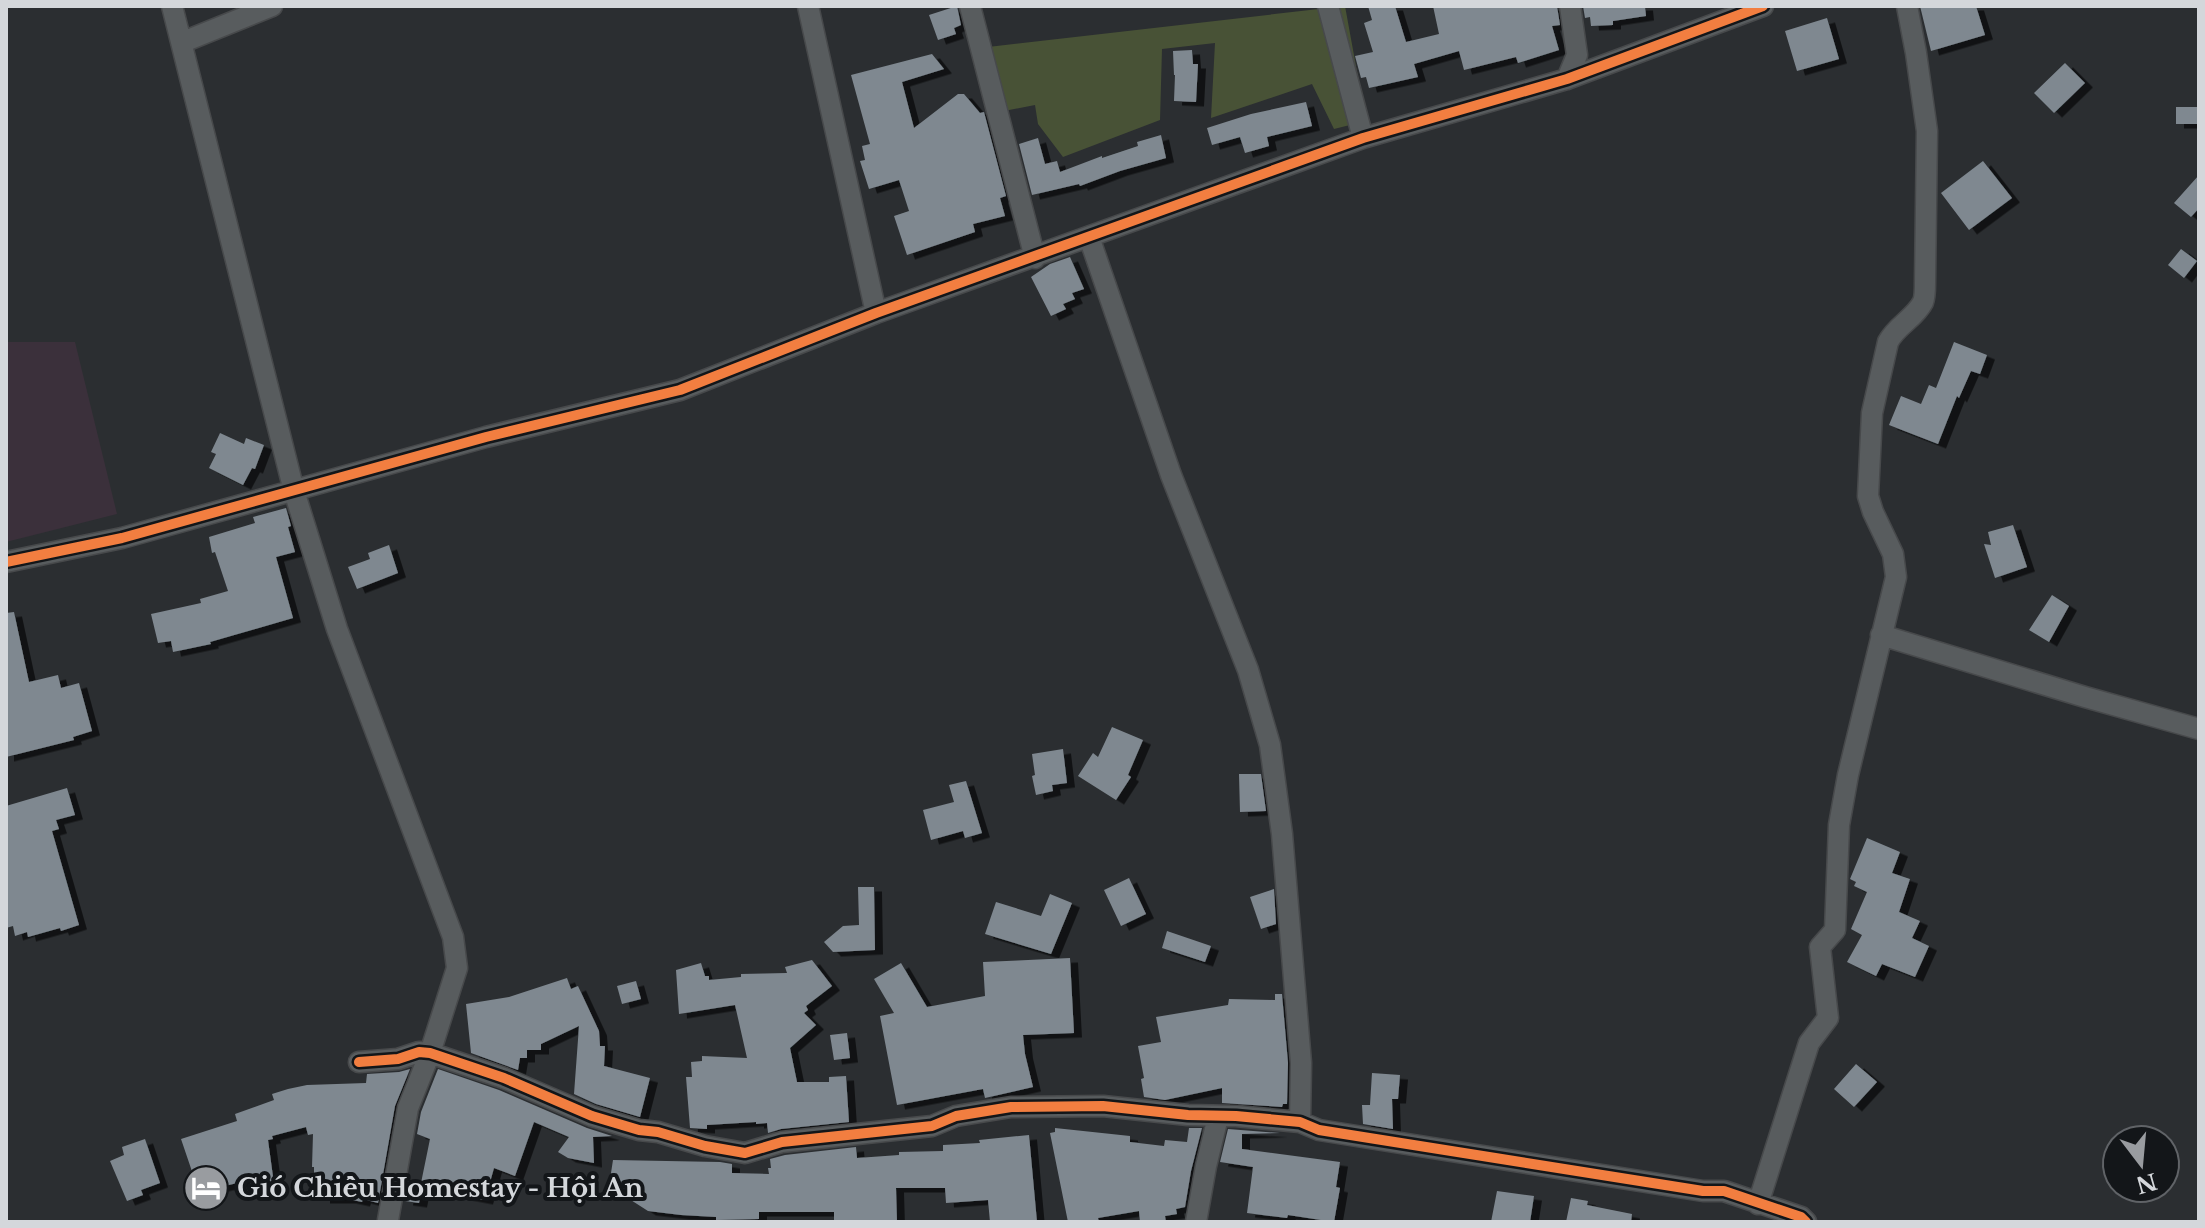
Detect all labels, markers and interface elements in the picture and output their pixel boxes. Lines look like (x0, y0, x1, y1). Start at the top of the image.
north arrow (2101, 1124, 2181, 1204)
hotel icon: Gió Chiều Homestay - Hội An (182, 1164, 230, 1212)
text: N (2132, 1167, 2160, 1199)
place label: Gió Chiều Homestay - Hội An (237, 1172, 643, 1204)

